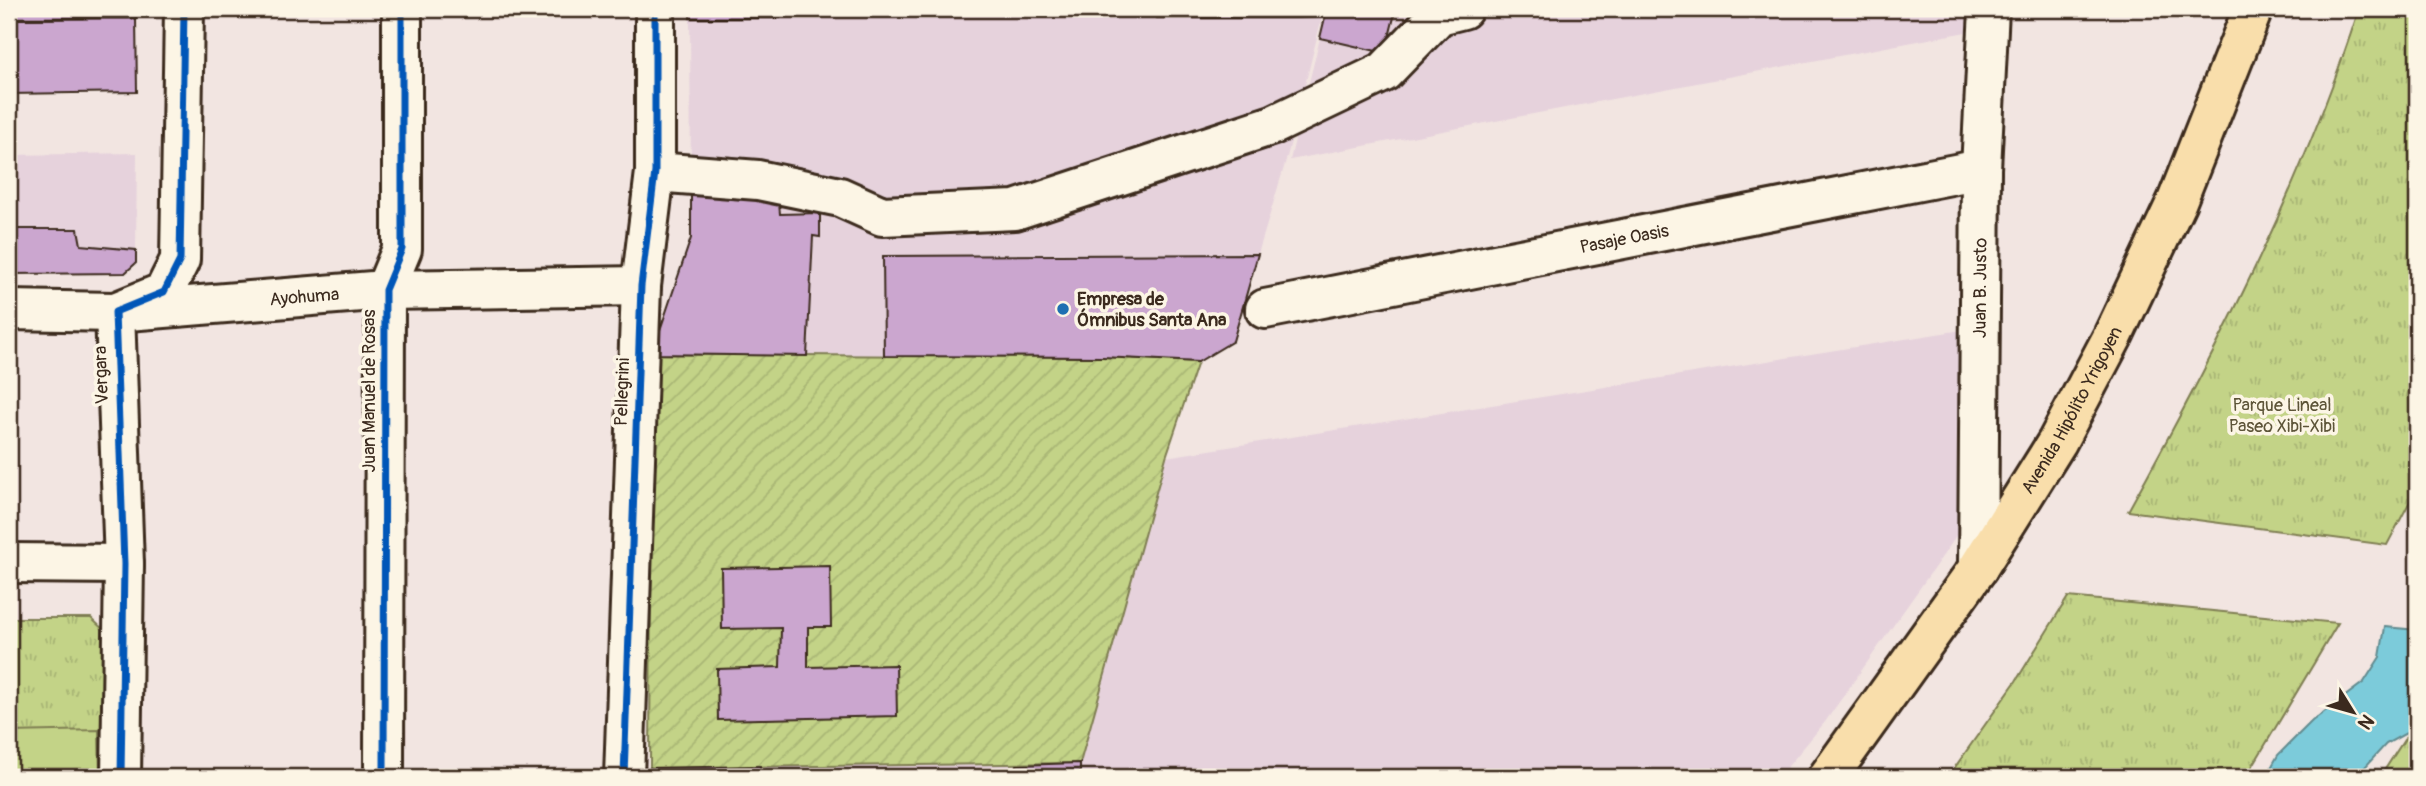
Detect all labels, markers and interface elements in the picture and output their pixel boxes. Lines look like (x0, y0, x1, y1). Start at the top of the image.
street label: Pasaje Oasis (1578, 219, 1671, 259)
street label: Juan B. Justo (1969, 237, 1992, 338)
street label: Ayohuma (269, 283, 340, 311)
place label: Empresa de Ómnibus Santa Ana (1077, 288, 1227, 332)
marker: Empresa de Ómnibus Santa Ana (1055, 301, 1071, 317)
street label: Juan Manuel de Rosas (358, 309, 381, 473)
street label: Avenida Hipólito Yrigoyen (2016, 323, 2128, 498)
street label: Vergara (89, 345, 114, 405)
street label: Pellegrini (610, 358, 635, 426)
park label: Parque Lineal Paseo Xibi-Xibi (2229, 394, 2335, 438)
north arrow (2318, 678, 2388, 748)
text: N (2352, 709, 2379, 734)

